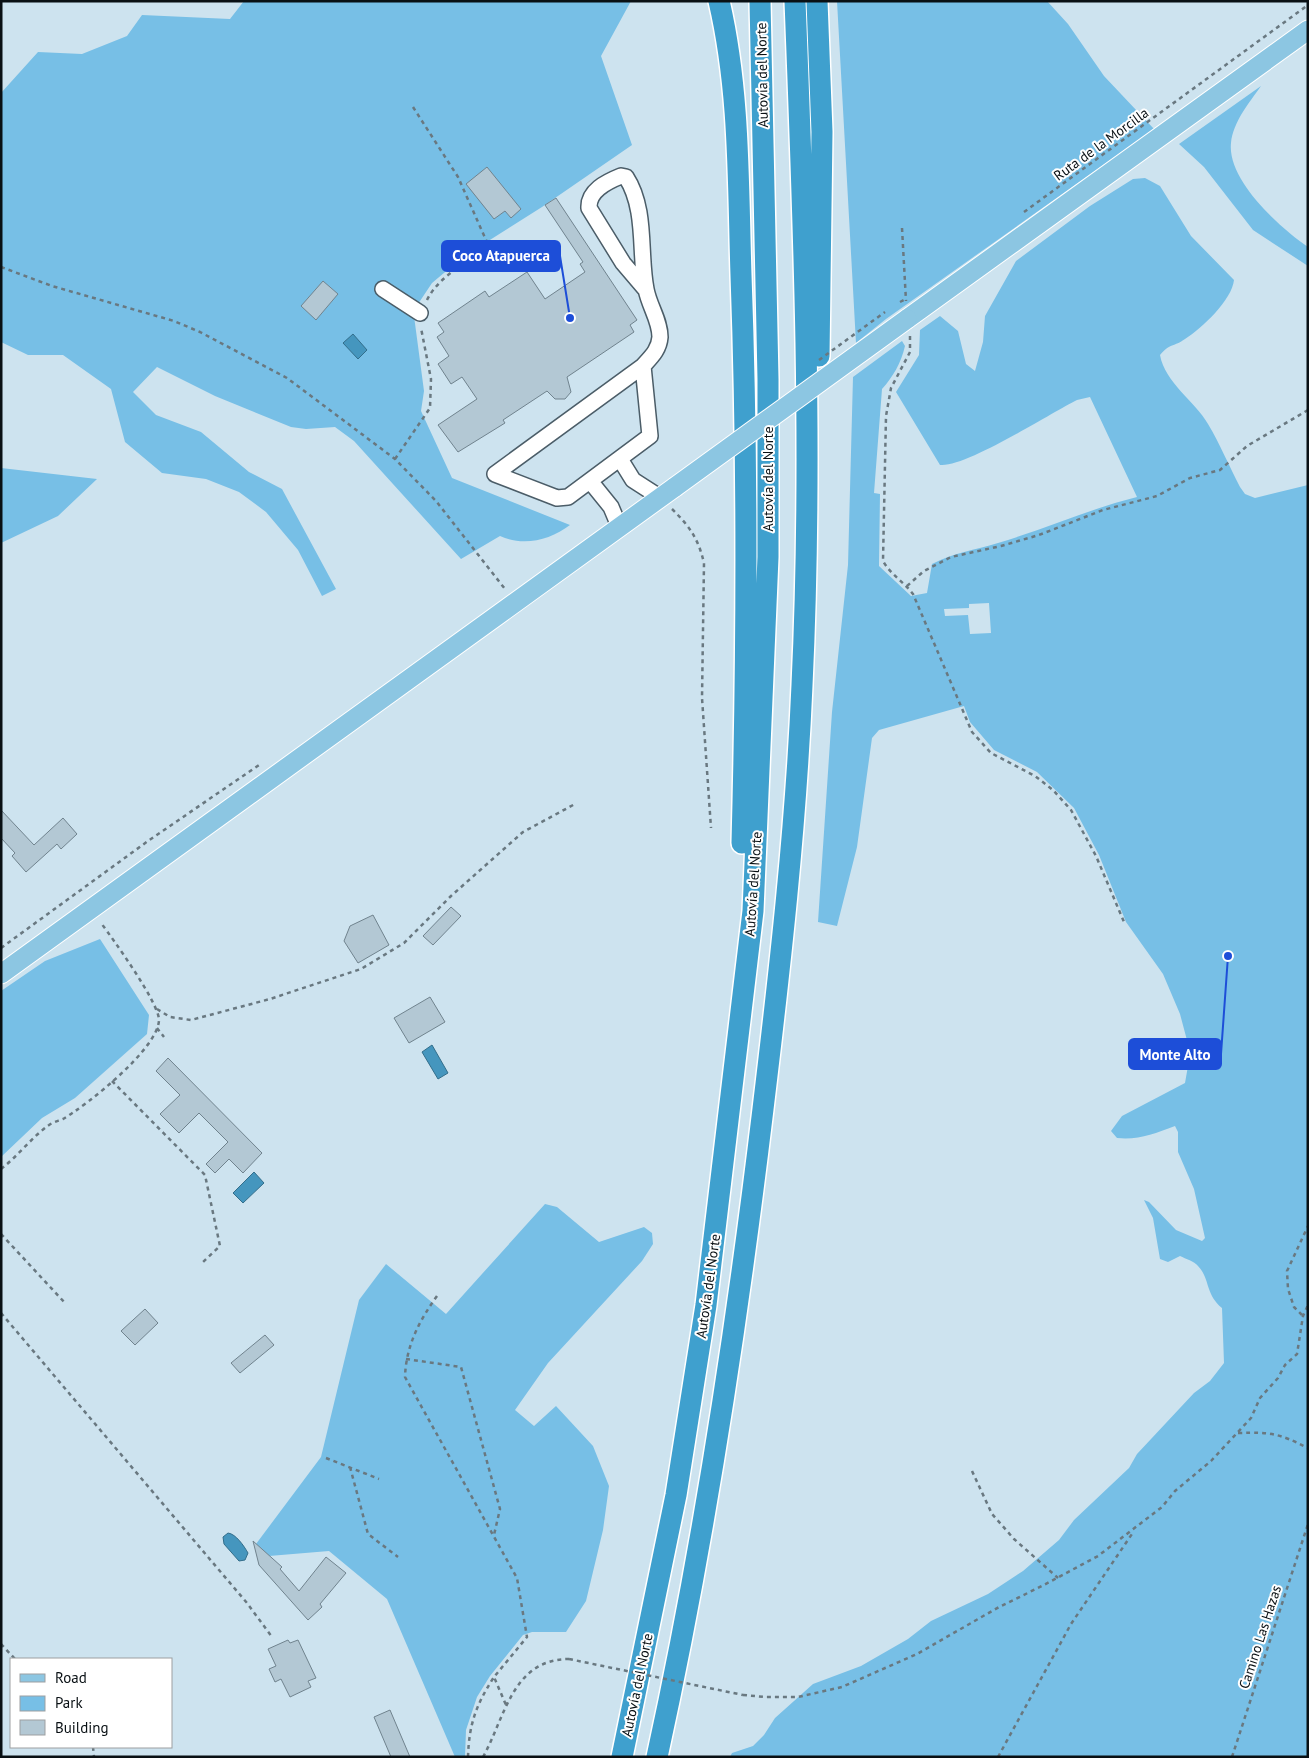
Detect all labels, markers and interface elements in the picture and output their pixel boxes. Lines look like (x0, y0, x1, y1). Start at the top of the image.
street label: Autovía del Norte (752, 22, 772, 128)
street label: Ruta de la Morcilla (1050, 104, 1152, 184)
callout: Coco Atapuerca (442, 241, 560, 271)
text: Coco Atapuerca (452, 246, 550, 265)
street label: Autovía del Norte (759, 426, 777, 532)
street label: Autovía del Norte (740, 831, 766, 937)
callout: Monte Alto (1129, 1039, 1221, 1069)
text: Monte Alto (1140, 1045, 1210, 1064)
street label: Autovía del Norte (692, 1233, 724, 1339)
street label: Camino Las Hazas (1235, 1583, 1285, 1691)
street label: Autovía del Norte (617, 1632, 657, 1738)
legend (10, 1658, 172, 1748)
text: Road (55, 1668, 87, 1687)
text: Park (55, 1693, 83, 1712)
text: Building (55, 1718, 109, 1737)

